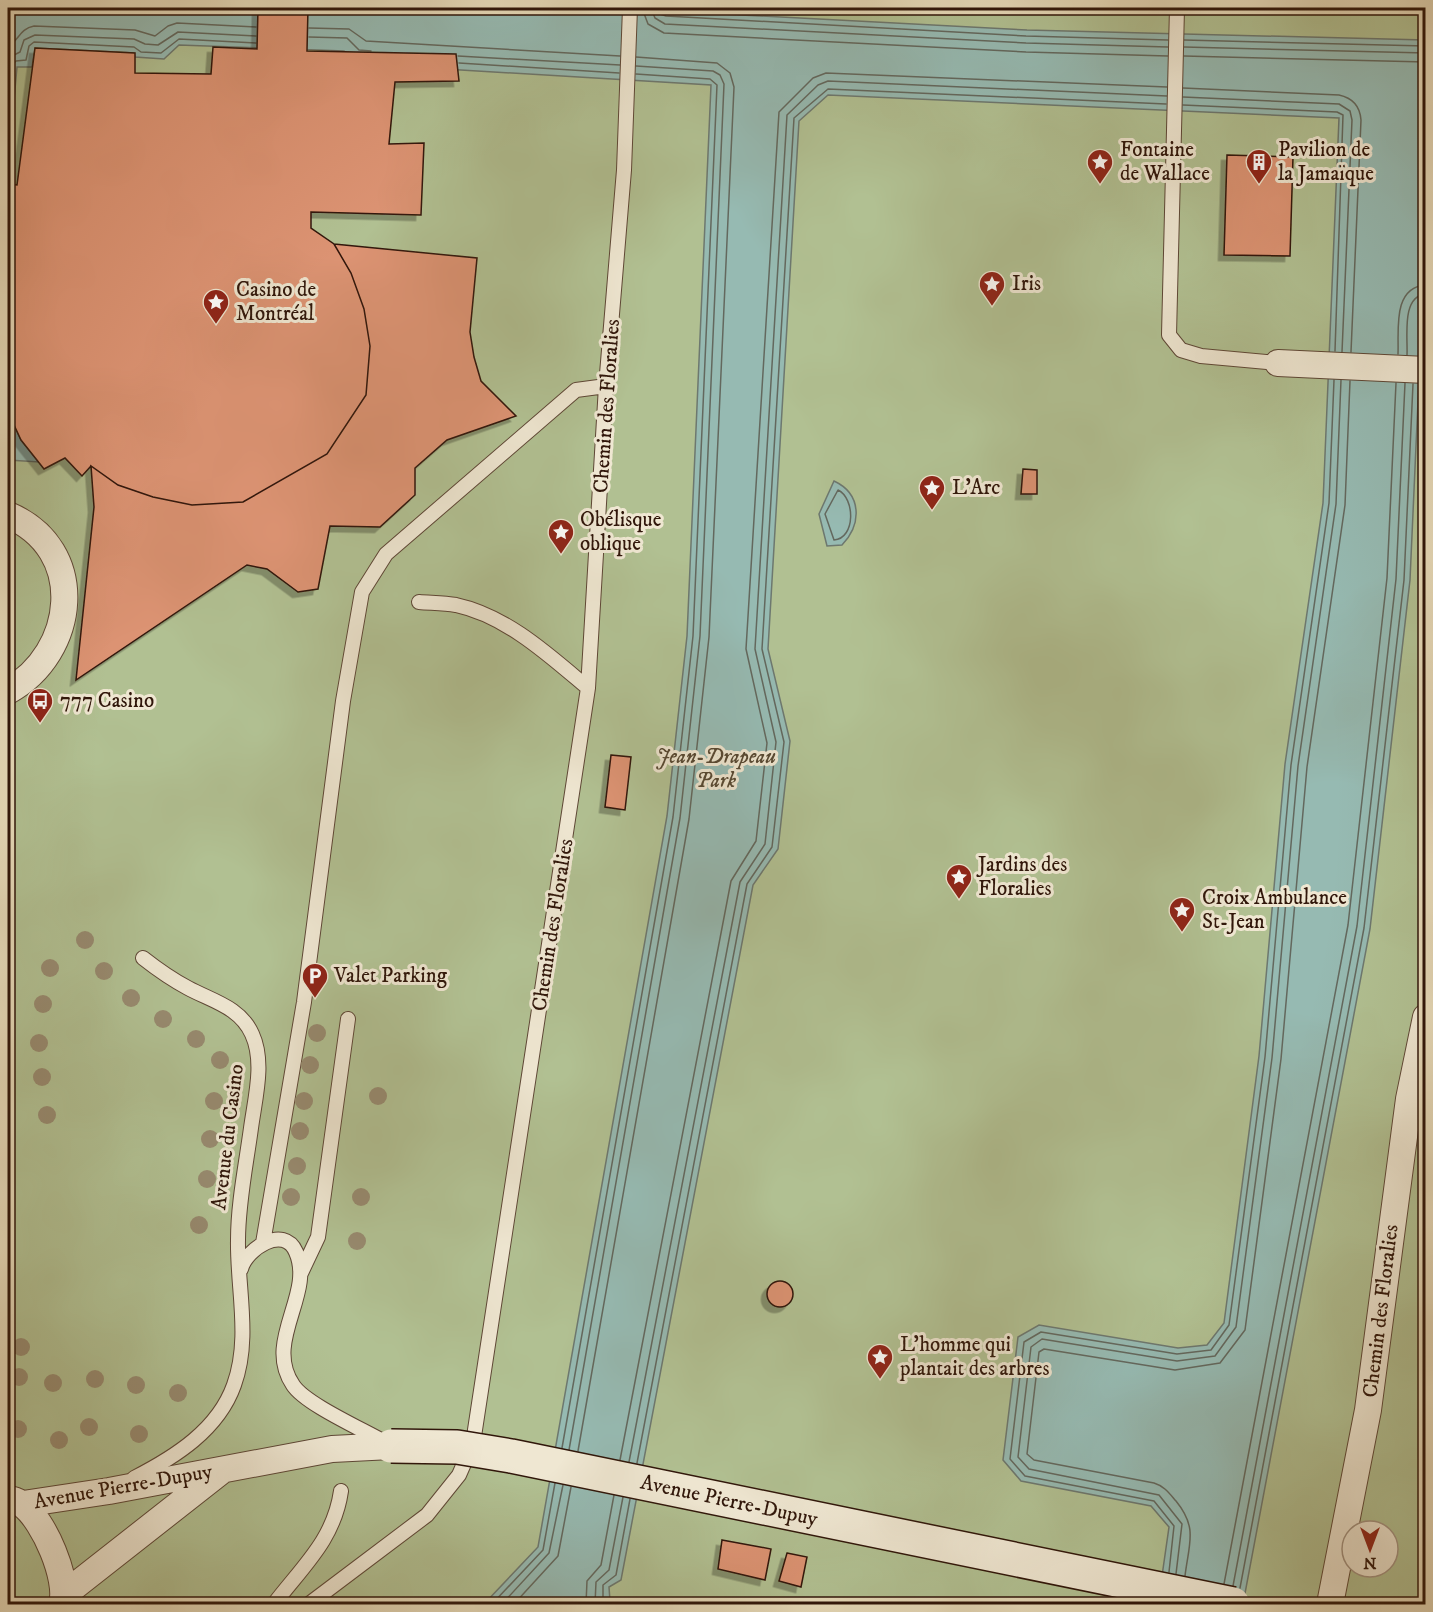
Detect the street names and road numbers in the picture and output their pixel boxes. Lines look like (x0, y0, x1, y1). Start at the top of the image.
street label: Chemin des Floralies (588, 318, 626, 494)
street label: Chemin des Floralies (527, 837, 579, 1013)
street label: Avenue du Casino (206, 1063, 250, 1211)
street label: Chemin des Floralies (1357, 1223, 1405, 1399)
street label: Avenue Pierre-Dupuy (32, 1458, 215, 1515)
street label: Avenue Pierre-Dupuy (638, 1470, 821, 1533)

